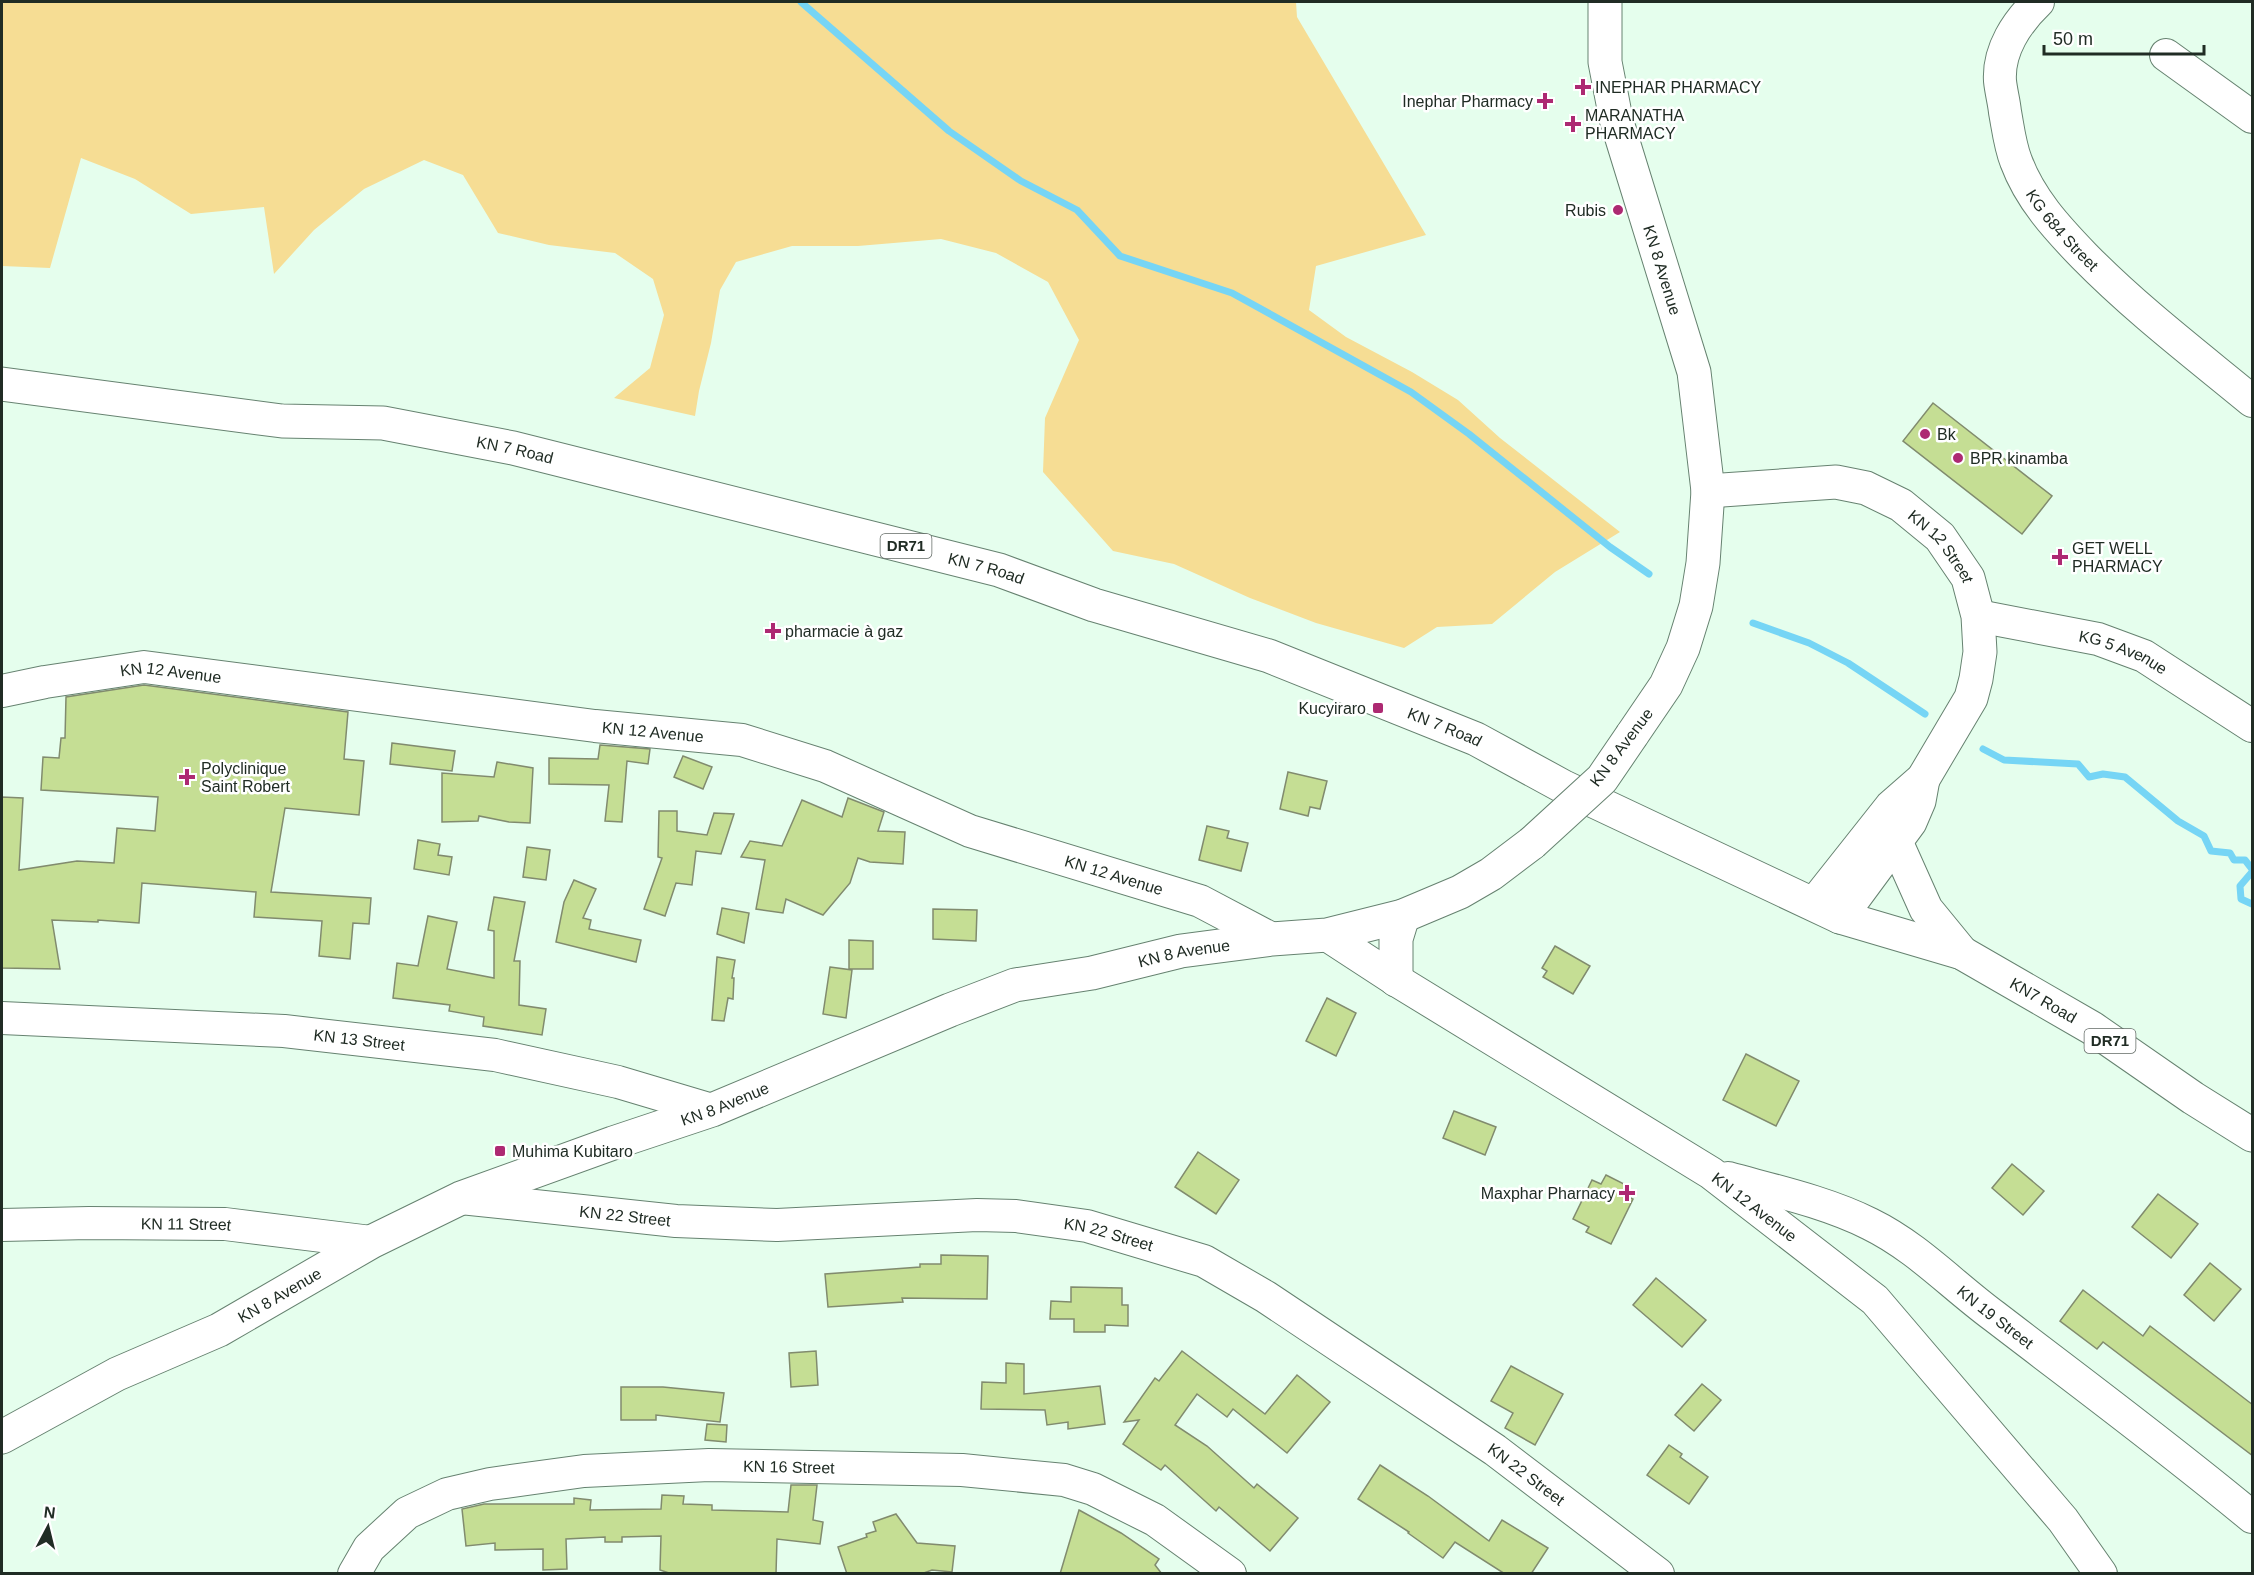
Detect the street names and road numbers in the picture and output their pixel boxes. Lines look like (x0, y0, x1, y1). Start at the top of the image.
street label: KG 684 Street (2023, 187, 2102, 275)
street label: KN 8 Avenue (1640, 223, 1684, 317)
street label: KN 7 Road (475, 433, 555, 467)
street label: KN 12 Street (1905, 507, 1977, 585)
road number: DR71 (880, 534, 932, 558)
street label: KN 7 Road (946, 550, 1026, 588)
street label: KG 5 Avenue (2077, 628, 2170, 678)
street label: KN 12 Avenue (119, 659, 222, 686)
street label: KN 7 Road (1405, 705, 1485, 750)
street label: KN 8 Avenue (1587, 705, 1656, 790)
street label: KN 12 Avenue (601, 719, 704, 745)
street label: KN 12 Avenue (1063, 852, 1165, 898)
street label: KN 8 Avenue (1136, 937, 1231, 970)
street label: KN7 Road (2007, 975, 2079, 1026)
street label: KN 13 Street (313, 1026, 406, 1054)
road number: DR71 (2084, 1029, 2136, 1053)
street label: KN 8 Avenue (679, 1079, 771, 1129)
street label: KN 12 Avenue (1709, 1169, 1800, 1245)
street label: KN 22 Street (579, 1203, 672, 1229)
street label: KN 11 Street (141, 1215, 233, 1234)
street label: KN 22 Street (1063, 1215, 1156, 1254)
street label: KN 8 Avenue (235, 1265, 324, 1326)
street label: KN 19 Street (1954, 1282, 2037, 1352)
street label: KN 22 Street (1485, 1440, 1568, 1509)
street label: KN 16 Street (743, 1458, 835, 1476)

